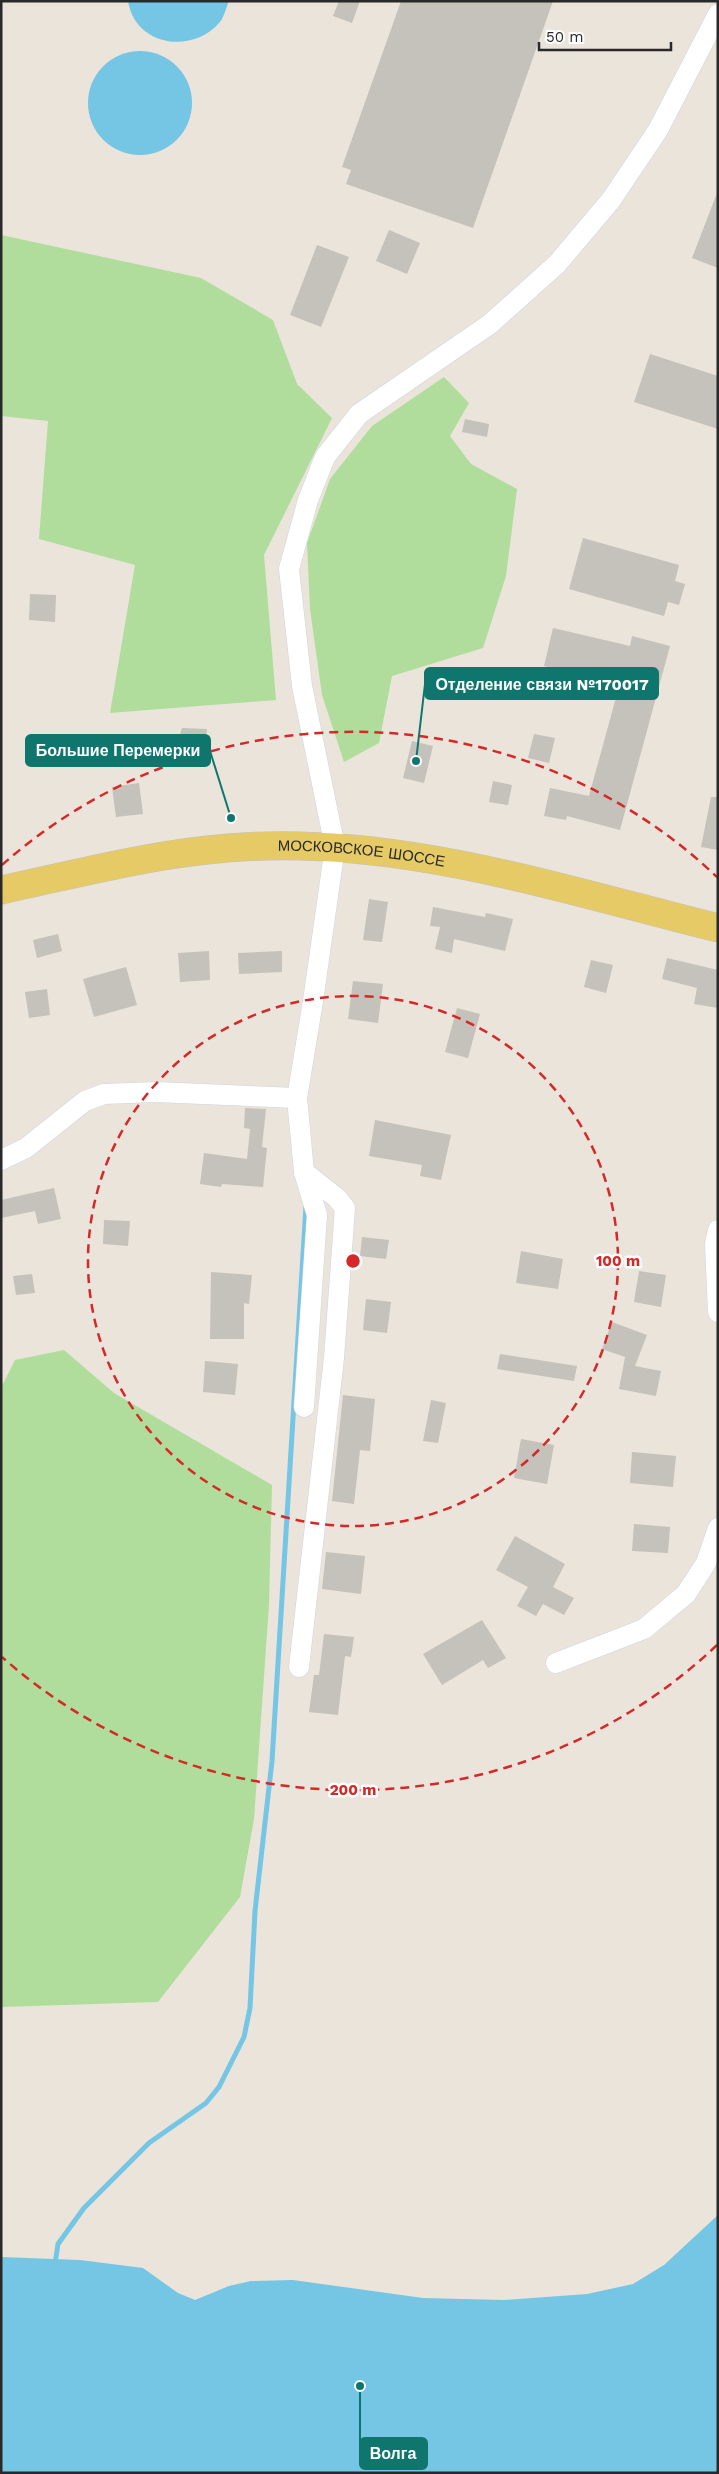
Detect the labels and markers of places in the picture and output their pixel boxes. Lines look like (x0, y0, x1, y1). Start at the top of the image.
callout: Отделение связи №170017 (425, 668, 658, 699)
callout: Большие Перемерки (26, 735, 210, 766)
centre of rings (344, 1252, 362, 1270)
callout: Волга (360, 2438, 427, 2469)

